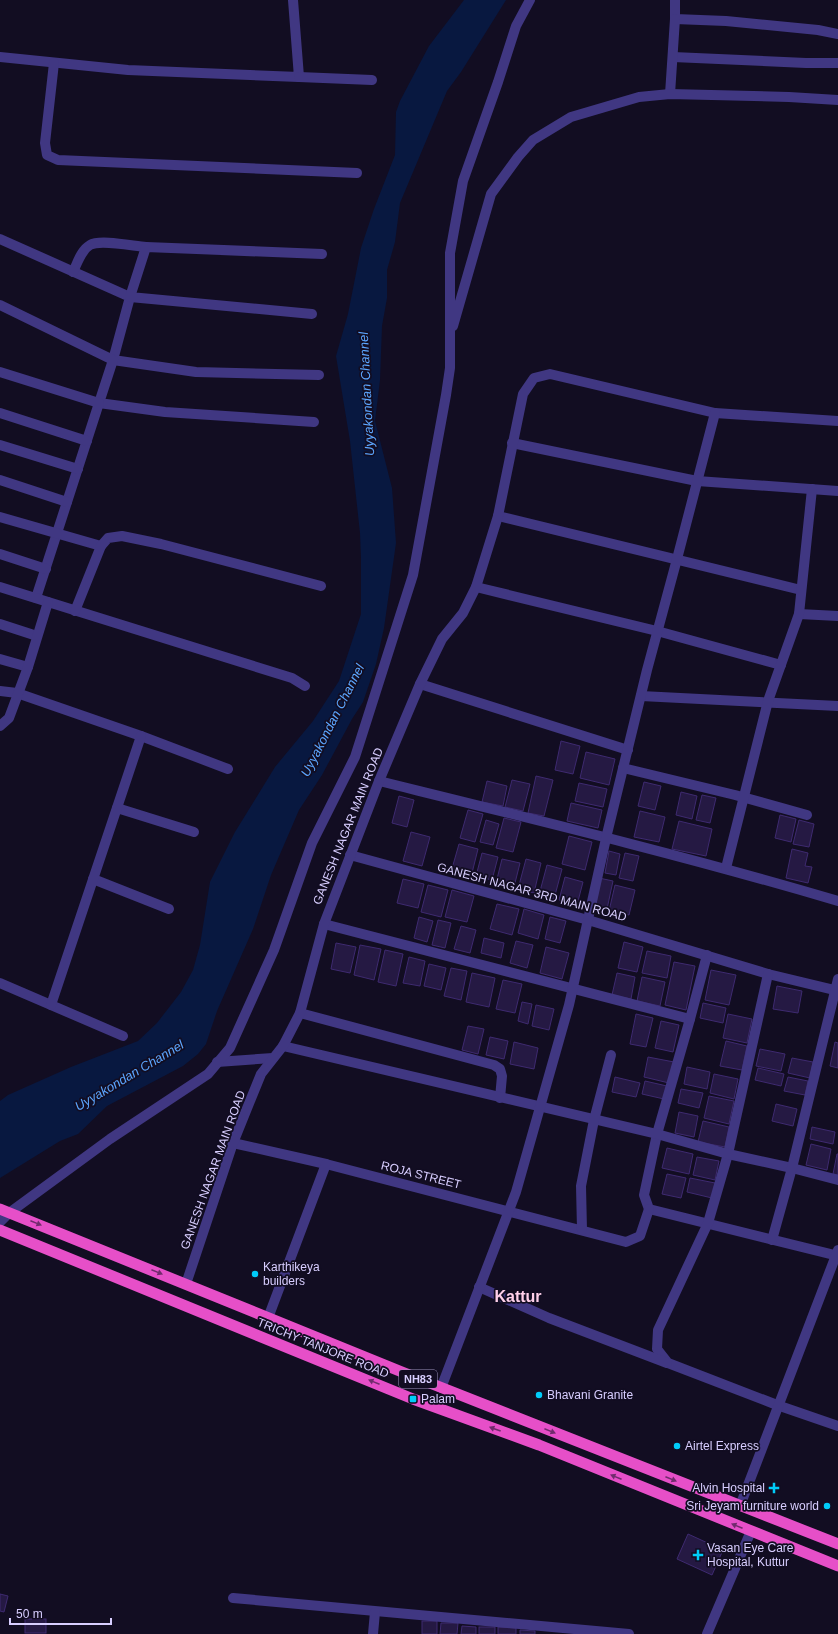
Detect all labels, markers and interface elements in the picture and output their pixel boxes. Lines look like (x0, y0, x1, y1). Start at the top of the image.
water label: Uyyakondan Channel (356, 330, 377, 456)
water label: Uyyakondan Channel (298, 660, 368, 779)
street label: GANESH NAGAR MAIN ROAD (310, 745, 386, 907)
street label: GANESH NAGAR 3RD MAIN ROAD (436, 860, 628, 924)
water label: Uyyakondan Channel (72, 1036, 187, 1114)
street label: GANESH NAGAR MAIN ROAD (178, 1088, 248, 1251)
street label: ROJA STREET (380, 1158, 463, 1192)
one-way arrow (31, 1221, 43, 1227)
place label: Karthikeya builders (263, 1260, 320, 1288)
marker: Karthikeya builders (250, 1269, 260, 1279)
one-way arrow (151, 1270, 163, 1276)
district label: Kattur (494, 1288, 542, 1305)
street label: TRICHY TANJORE ROAD (255, 1315, 391, 1381)
road number: NH83 (399, 1370, 437, 1388)
one-way arrow (367, 1379, 379, 1385)
place label: Bhavani Granite (547, 1388, 633, 1402)
marker: Bhavani Granite (534, 1390, 544, 1400)
place label: Palam (421, 1392, 455, 1406)
marker: Palam (408, 1394, 418, 1404)
one-way arrow (489, 1426, 501, 1432)
one-way arrow (545, 1428, 557, 1434)
place label: Airtel Express (685, 1439, 759, 1453)
marker: Airtel Express (672, 1441, 682, 1451)
one-way arrow (610, 1473, 622, 1479)
one-way arrow (665, 1476, 677, 1482)
place label: Alvin Hospital (692, 1481, 765, 1495)
marker: Alvin Hospital (768, 1482, 780, 1494)
place label: Sri Jeyam furniture world (686, 1499, 819, 1513)
marker: Sri Jeyam furniture world (822, 1501, 832, 1511)
one-way arrow (730, 1522, 742, 1528)
place label: Vasan Eye Care Hospital, Kuttur (707, 1541, 794, 1569)
marker: Vasan Eye Care Hospital, Kuttur (692, 1549, 704, 1561)
scale bar (10, 1600, 111, 1626)
text: 50 m (16, 1607, 43, 1621)

